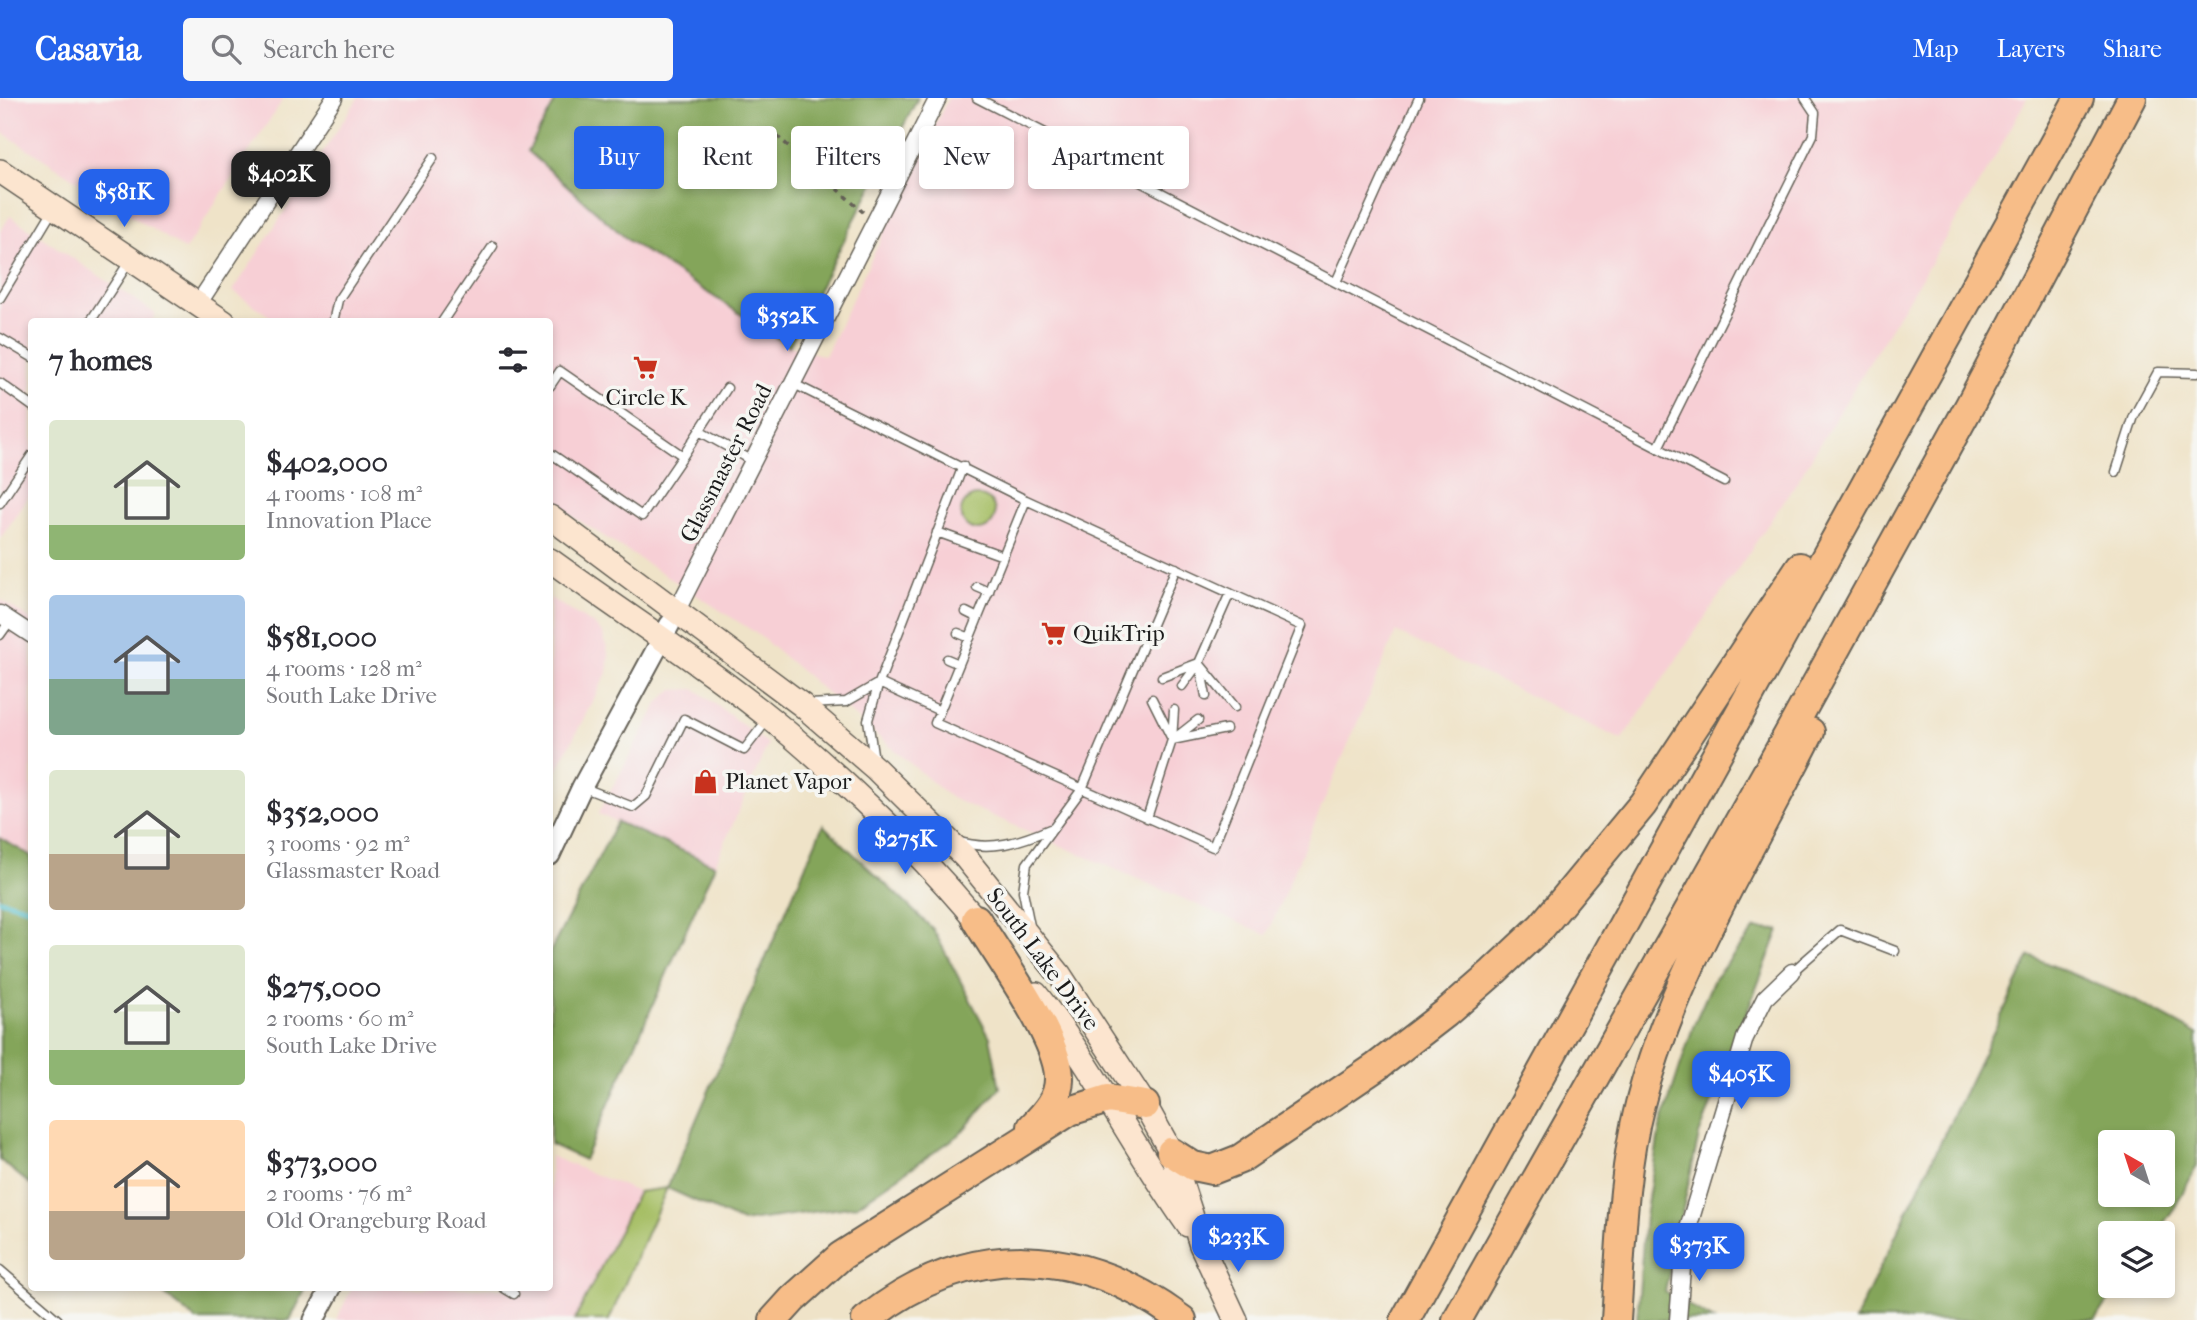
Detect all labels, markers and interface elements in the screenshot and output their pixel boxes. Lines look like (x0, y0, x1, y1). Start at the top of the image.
search box (183, 18, 673, 81)
text: Casavia (35, 30, 141, 69)
icon: search (207, 30, 245, 68)
text: Search here (263, 34, 395, 65)
text: Map (1913, 35, 1959, 63)
text: Layers (1997, 35, 2065, 63)
text: Share (2103, 35, 2162, 63)
chip: Buy (574, 126, 664, 189)
chip: Rent (678, 126, 777, 189)
chip: Filters (791, 126, 905, 189)
chip: New (919, 126, 1014, 189)
chip: Apartment (1028, 126, 1189, 189)
pin: $402K (232, 152, 330, 211)
text: $402K (247, 160, 315, 187)
pin: $581K (75, 170, 173, 229)
text: $581K (94, 178, 154, 205)
pin: $352K (738, 294, 836, 353)
text: $352K (757, 302, 817, 329)
icon: filters (494, 341, 532, 379)
text: 7 homes (49, 343, 152, 378)
supermarket icon: Circle K (632, 353, 660, 381)
street label: Glassmaster Road (674, 379, 778, 547)
place label: Circle K (605, 384, 688, 411)
text: $402,000 (266, 445, 388, 480)
icon: home (105, 448, 189, 532)
text: 4 rooms · 108 m² (266, 480, 422, 507)
text: Innovation Place (266, 507, 432, 534)
supermarket icon: QuikTrip (1039, 619, 1067, 647)
text: $581,000 (266, 620, 377, 655)
place label: QuikTrip (1073, 620, 1165, 647)
icon: home (105, 623, 189, 707)
text: 4 rooms · 128 m² (266, 655, 422, 682)
text: South Lake Drive (266, 682, 437, 709)
shop icon: Planet Vapor (691, 767, 719, 795)
place label: Planet Vapor (725, 768, 852, 795)
text: $352,000 (266, 795, 379, 830)
icon: home (105, 798, 189, 882)
pin: $275K (856, 816, 954, 876)
text: $275K (874, 825, 936, 852)
text: 3 rooms · 92 m² (266, 830, 410, 857)
text: Glassmaster Road (266, 857, 440, 884)
street label: South Lake Drive (981, 883, 1105, 1035)
text: $275,000 (266, 970, 381, 1005)
icon: home (105, 973, 189, 1057)
text: 2 rooms · 60 m² (266, 1005, 413, 1032)
text: South Lake Drive (266, 1032, 437, 1059)
pin: $405K (1692, 1052, 1790, 1111)
text: $405K (1708, 1060, 1774, 1087)
north arrow (2098, 1130, 2175, 1208)
map controls (2098, 1130, 2175, 1298)
text: $373,000 (266, 1145, 377, 1180)
icon: home (105, 1148, 189, 1232)
text: 2 rooms · 76 m² (266, 1180, 412, 1207)
text: Old Orangeburg Road (266, 1207, 487, 1234)
pin: $233K (1189, 1214, 1287, 1274)
button: layers (2098, 1221, 2175, 1298)
text: $233K (1208, 1223, 1268, 1250)
pin: $373K (1650, 1224, 1748, 1283)
text: $373K (1669, 1232, 1729, 1259)

